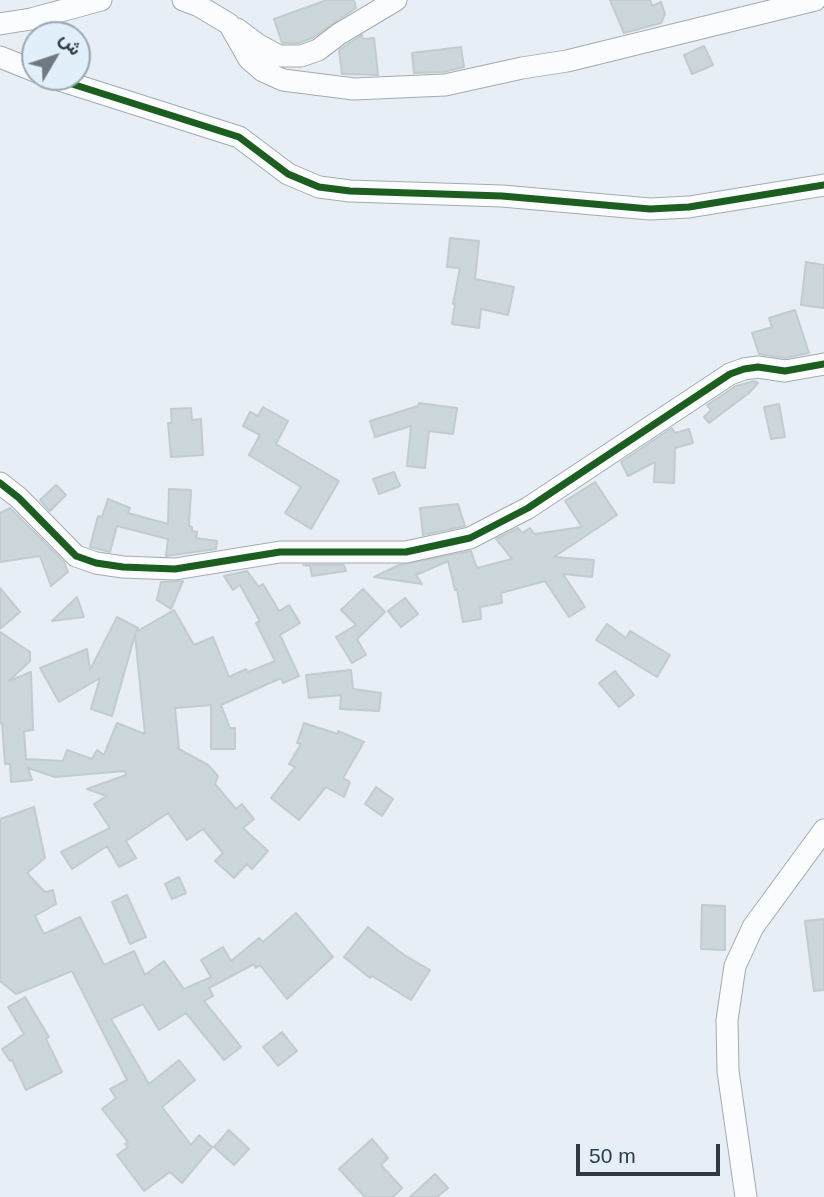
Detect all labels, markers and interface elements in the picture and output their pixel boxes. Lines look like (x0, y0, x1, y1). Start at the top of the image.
north arrow (21, 21, 91, 91)
text: ش (56, 28, 87, 59)
scale bar (579, 1130, 722, 1174)
text: 50 m (589, 1144, 636, 1167)

